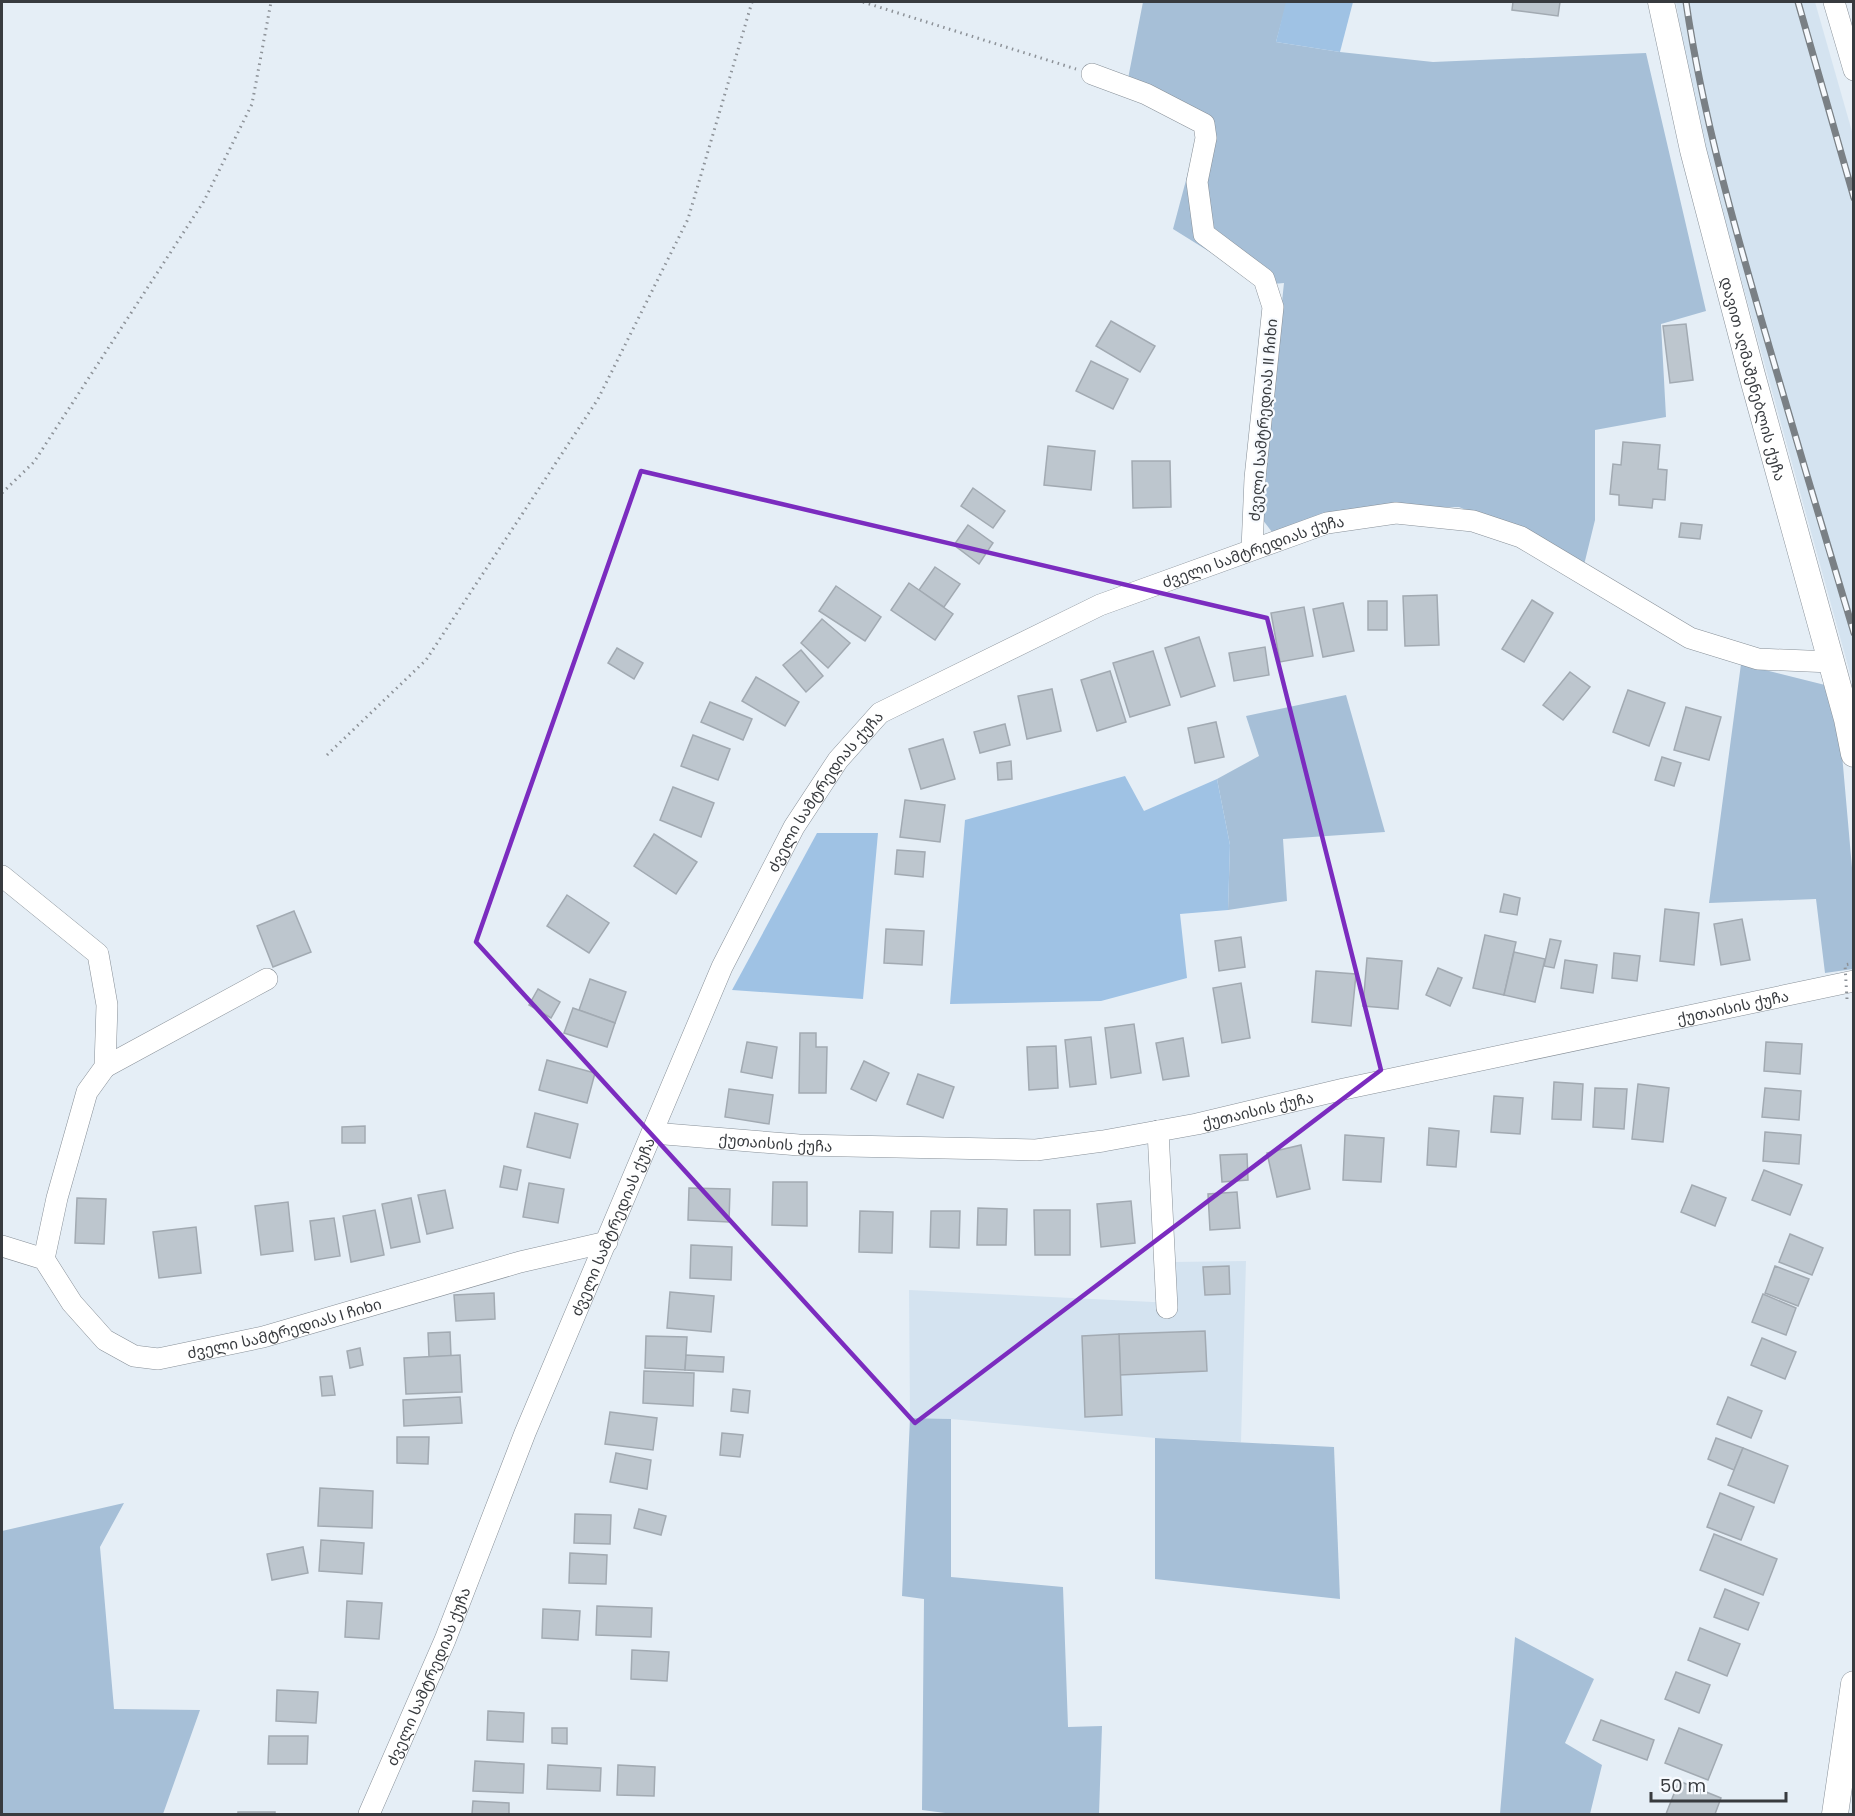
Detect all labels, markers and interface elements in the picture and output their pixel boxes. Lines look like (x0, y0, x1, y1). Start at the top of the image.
street label: დავით აღმაშენებლის ქუჩა (1716, 274, 1791, 483)
street label: ძველი სამტრედიას II ჩიხი (1244, 318, 1282, 522)
street label: ძველი სამტრედიას ქუჩა (1159, 510, 1346, 592)
street label: ძველი სამტრედიას ქუჩა (762, 706, 888, 876)
street label: ქუთაისის ქუჩა (1675, 985, 1790, 1029)
street label: ქუთაისის ქუჩა (1200, 1086, 1315, 1133)
street label: ქუთაისის ქუჩა (718, 1128, 833, 1156)
street label: ძველი სამტრედიას ქუჩა (565, 1134, 659, 1319)
street label: ძველი სამტრედიას I ჩიხი (185, 1293, 384, 1363)
street label: ძველი სამტრედიას ქუჩა (381, 1584, 475, 1769)
scale bar (1651, 1765, 1786, 1803)
text: 50 m (1660, 1773, 1706, 1798)

